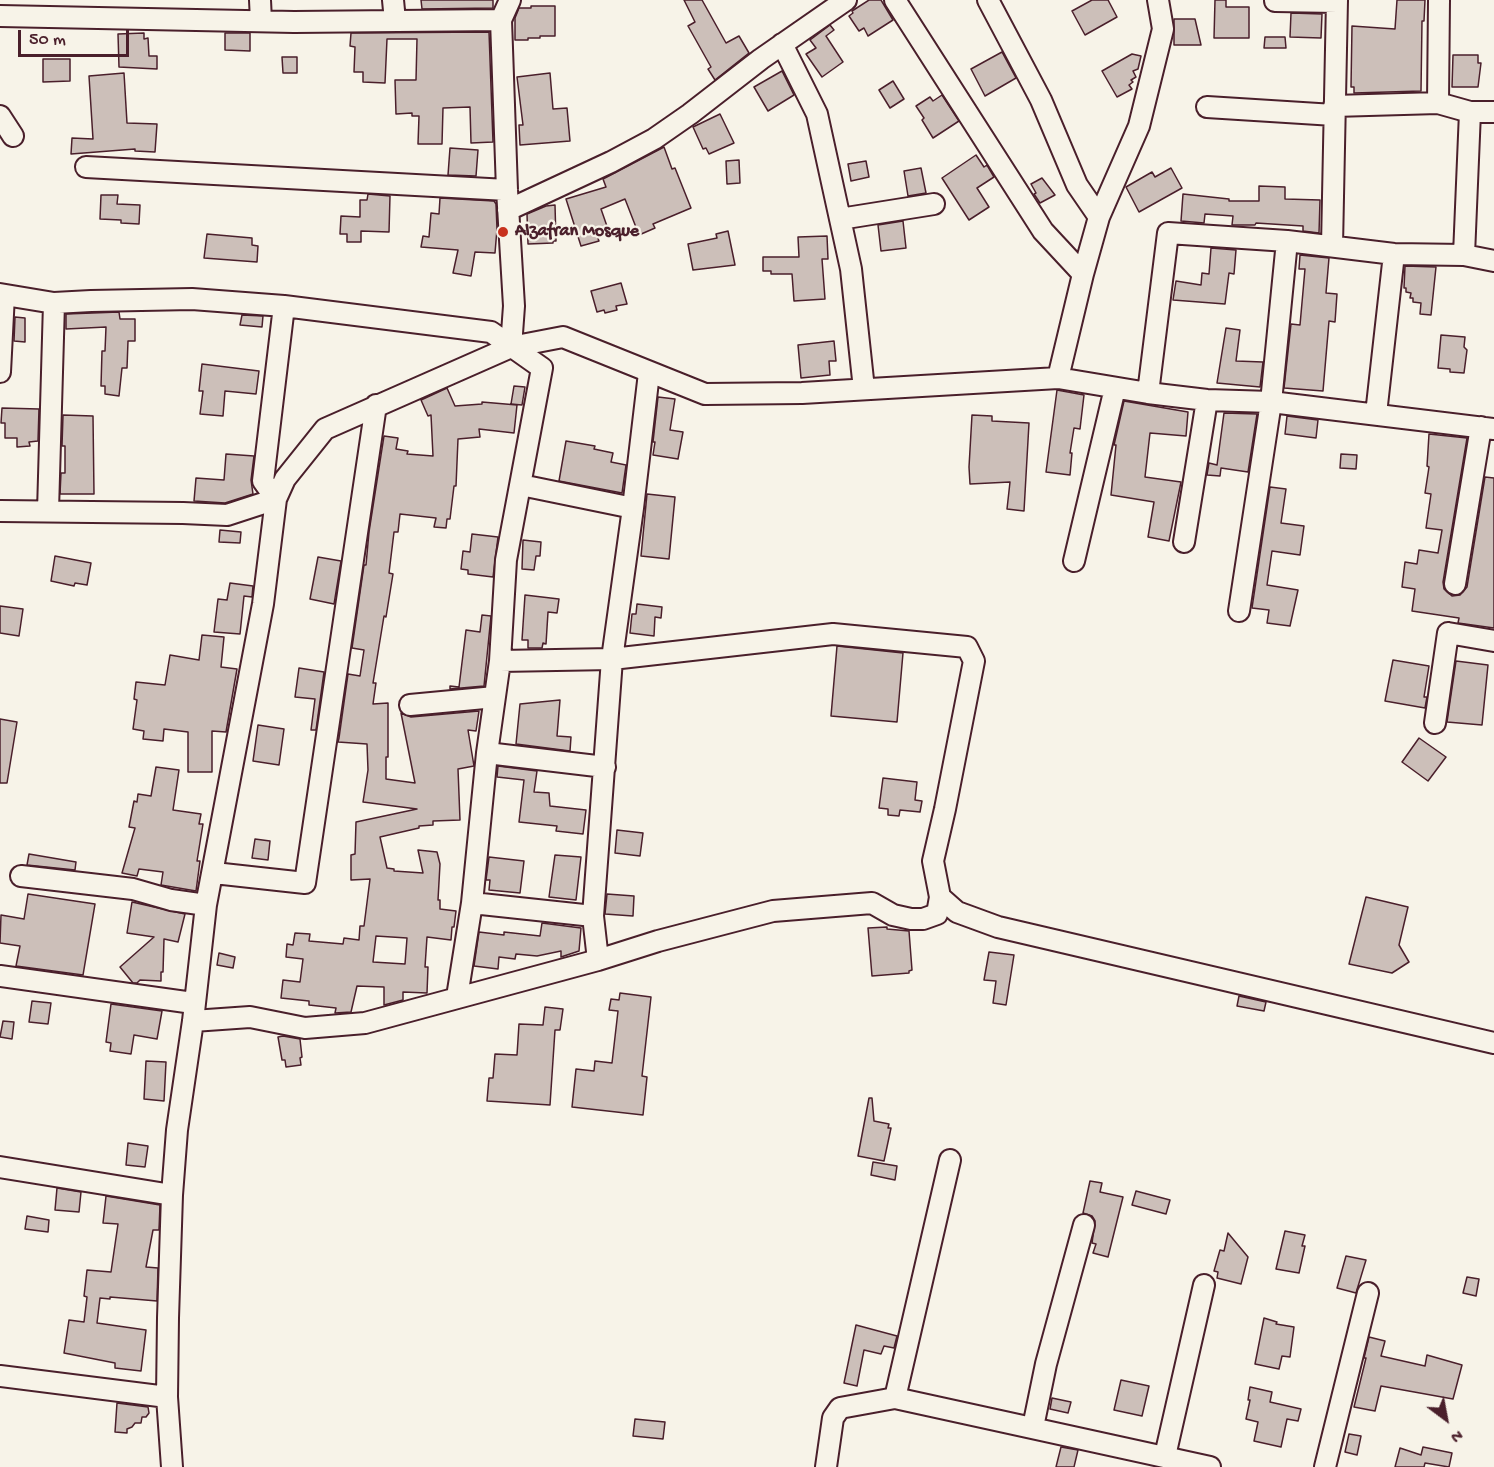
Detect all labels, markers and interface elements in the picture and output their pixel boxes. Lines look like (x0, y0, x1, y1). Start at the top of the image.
scale bar (21, 18, 132, 56)
text: 50 m (29, 30, 66, 51)
place label: Alzafran Mosque (515, 221, 639, 243)
marker: Alzafran Mosque (496, 225, 510, 239)
north arrow (1416, 1389, 1476, 1449)
text: N (1446, 1424, 1465, 1446)

